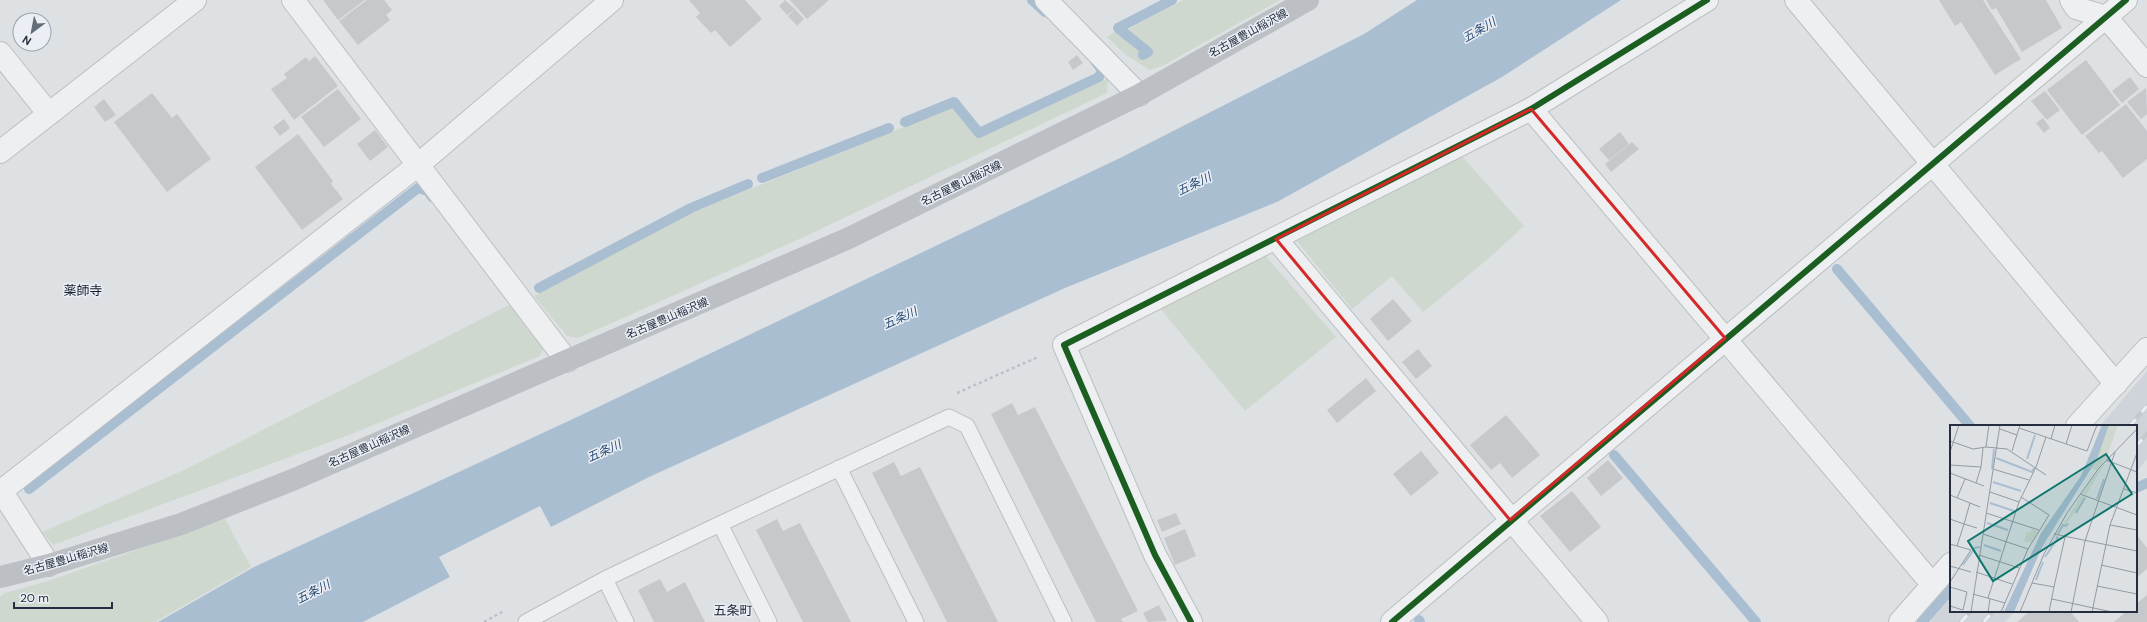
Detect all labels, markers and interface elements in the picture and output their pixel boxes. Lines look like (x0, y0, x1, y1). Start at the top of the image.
street label: 名古屋豊山稲沢線 (1206, 6, 1290, 60)
north arrow (12, 12, 52, 52)
water label: 五条川 (1459, 13, 1500, 46)
text: N (20, 32, 34, 49)
street label: 名古屋豊山稲沢線 (918, 157, 1004, 209)
water label: 五条川 (1174, 168, 1215, 199)
district label: 薬師寺 (63, 282, 103, 299)
street label: 名古屋豊山稲沢線 (624, 294, 710, 342)
water label: 五条川 (880, 303, 922, 333)
street label: 名古屋豊山稲沢線 (326, 422, 412, 470)
inset map (1950, 425, 2137, 612)
water label: 五条川 (584, 436, 626, 466)
street label: 名古屋豊山稲沢線 (22, 540, 110, 578)
water label: 五条川 (293, 576, 334, 607)
scale bar (14, 584, 112, 610)
text: 20 m (20, 590, 49, 606)
district label: 五条町 (713, 602, 753, 619)

